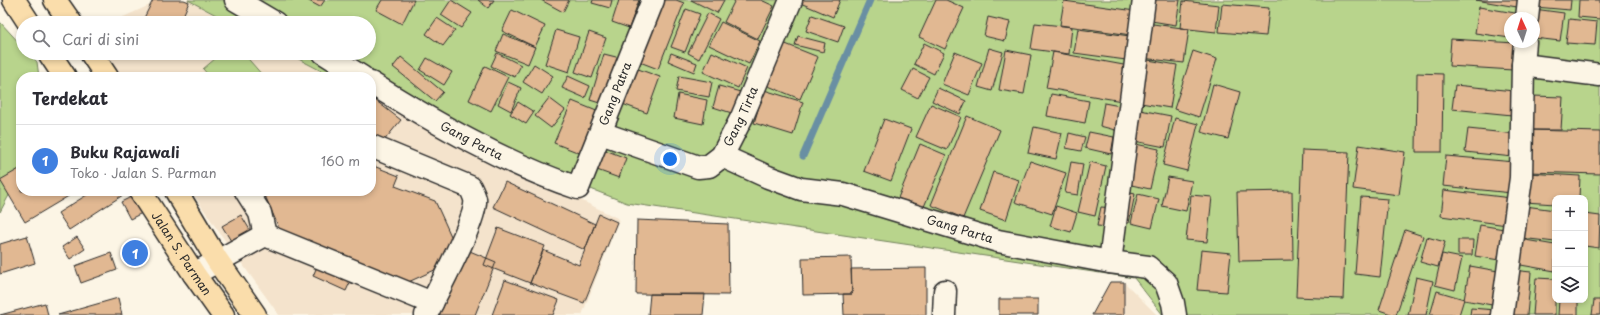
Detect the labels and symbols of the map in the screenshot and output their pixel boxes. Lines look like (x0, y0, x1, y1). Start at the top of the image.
north arrow (1504, 12, 1540, 48)
street label: Gang Patra (594, 58, 636, 128)
street label: Gang Tirta (718, 83, 762, 149)
street label: Gang Parta (437, 116, 507, 164)
your location (660, 149, 680, 169)
street label: Jalan S. Parman (148, 208, 216, 299)
street label: Gang Parta (925, 210, 996, 247)
pin: 1 (122, 238, 148, 268)

